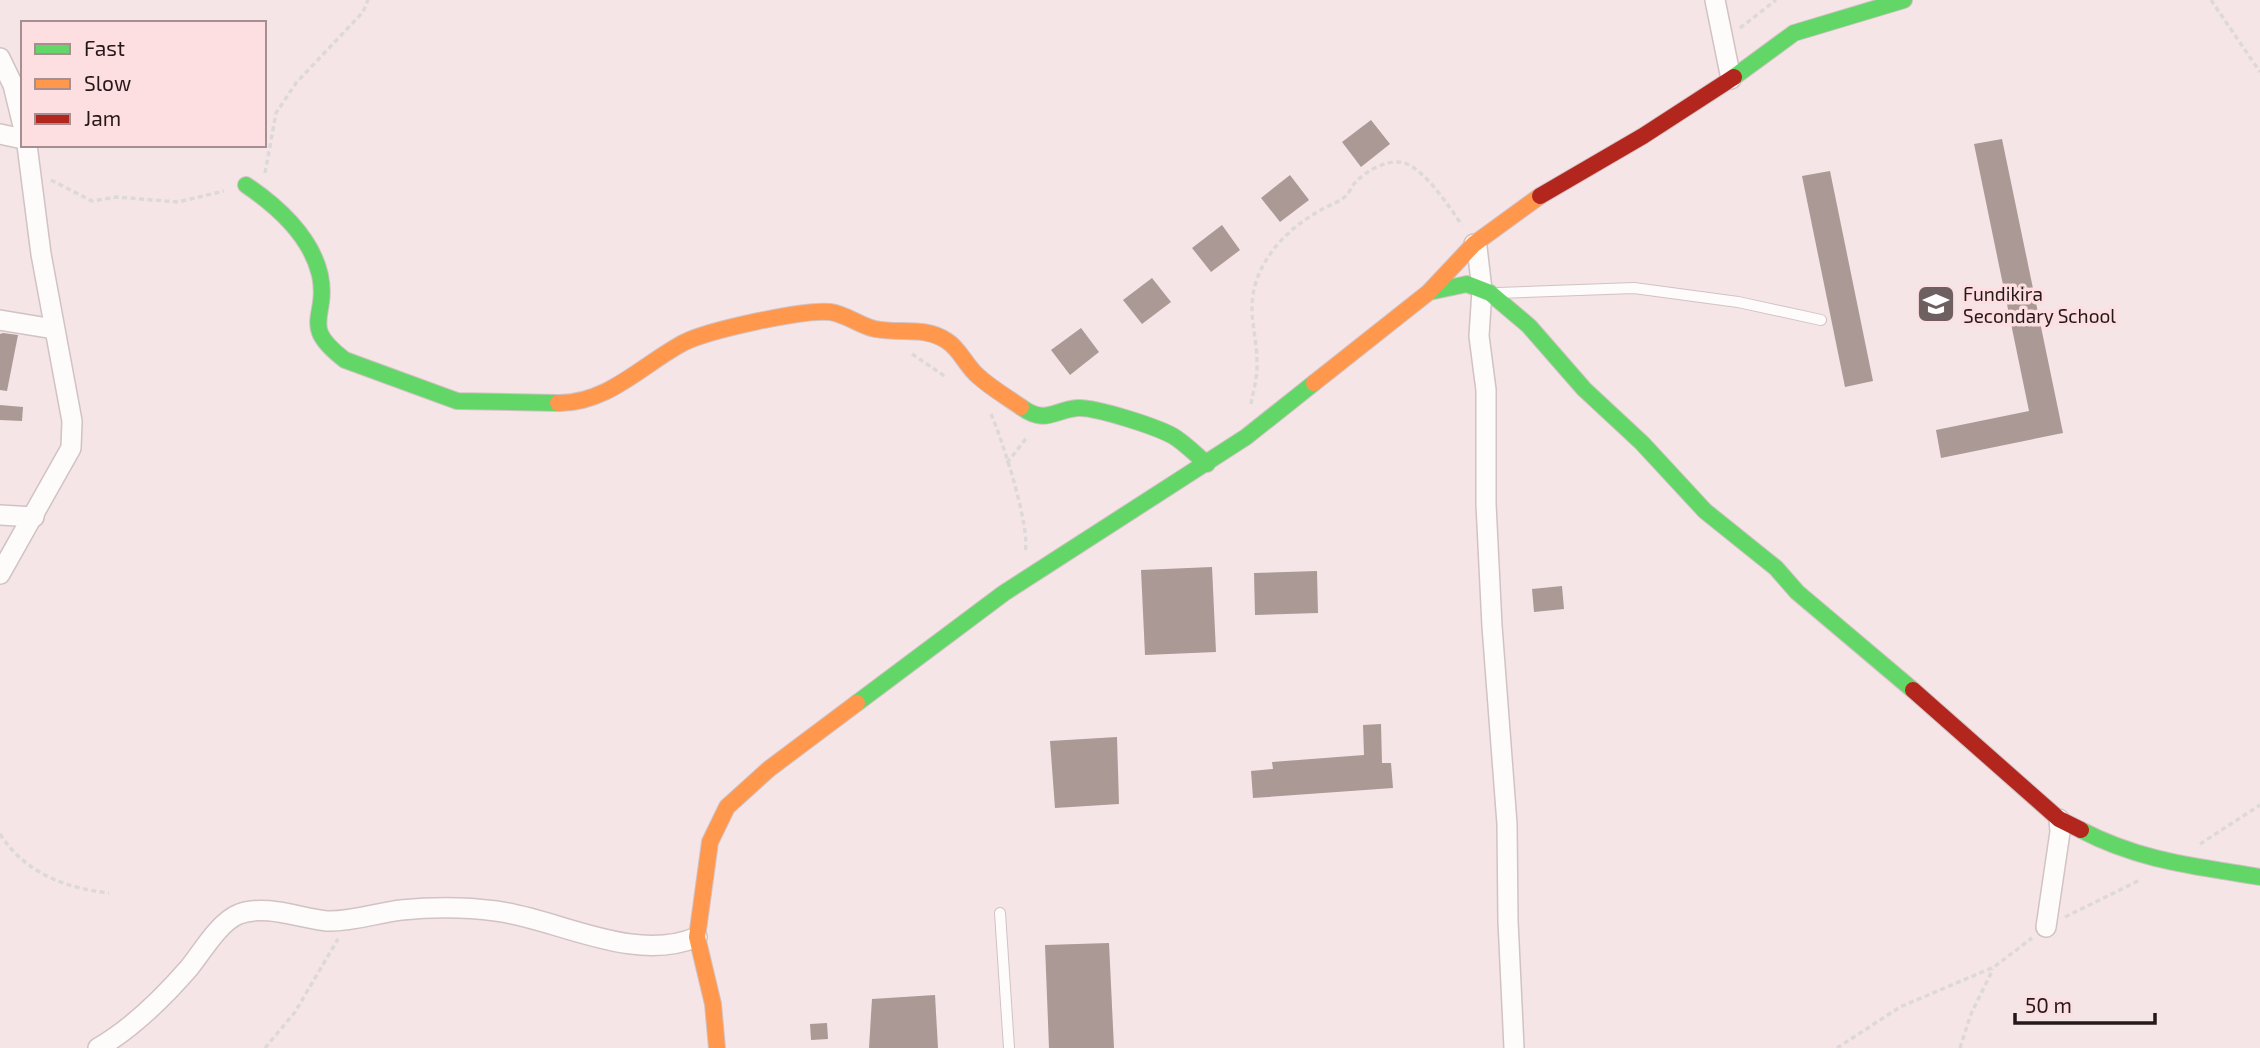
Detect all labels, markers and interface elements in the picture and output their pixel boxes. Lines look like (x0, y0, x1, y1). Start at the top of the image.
legend (21, 21, 266, 147)
text: Fast (84, 35, 125, 60)
text: Slow (84, 70, 131, 95)
text: Jam (84, 105, 121, 130)
place label: Fundikira Secondary School (1963, 282, 2116, 327)
school or university icon: Fundikira Secondary School (1915, 283, 1957, 325)
scale bar (2015, 982, 2155, 1026)
text: 50 m (2025, 992, 2072, 1017)

